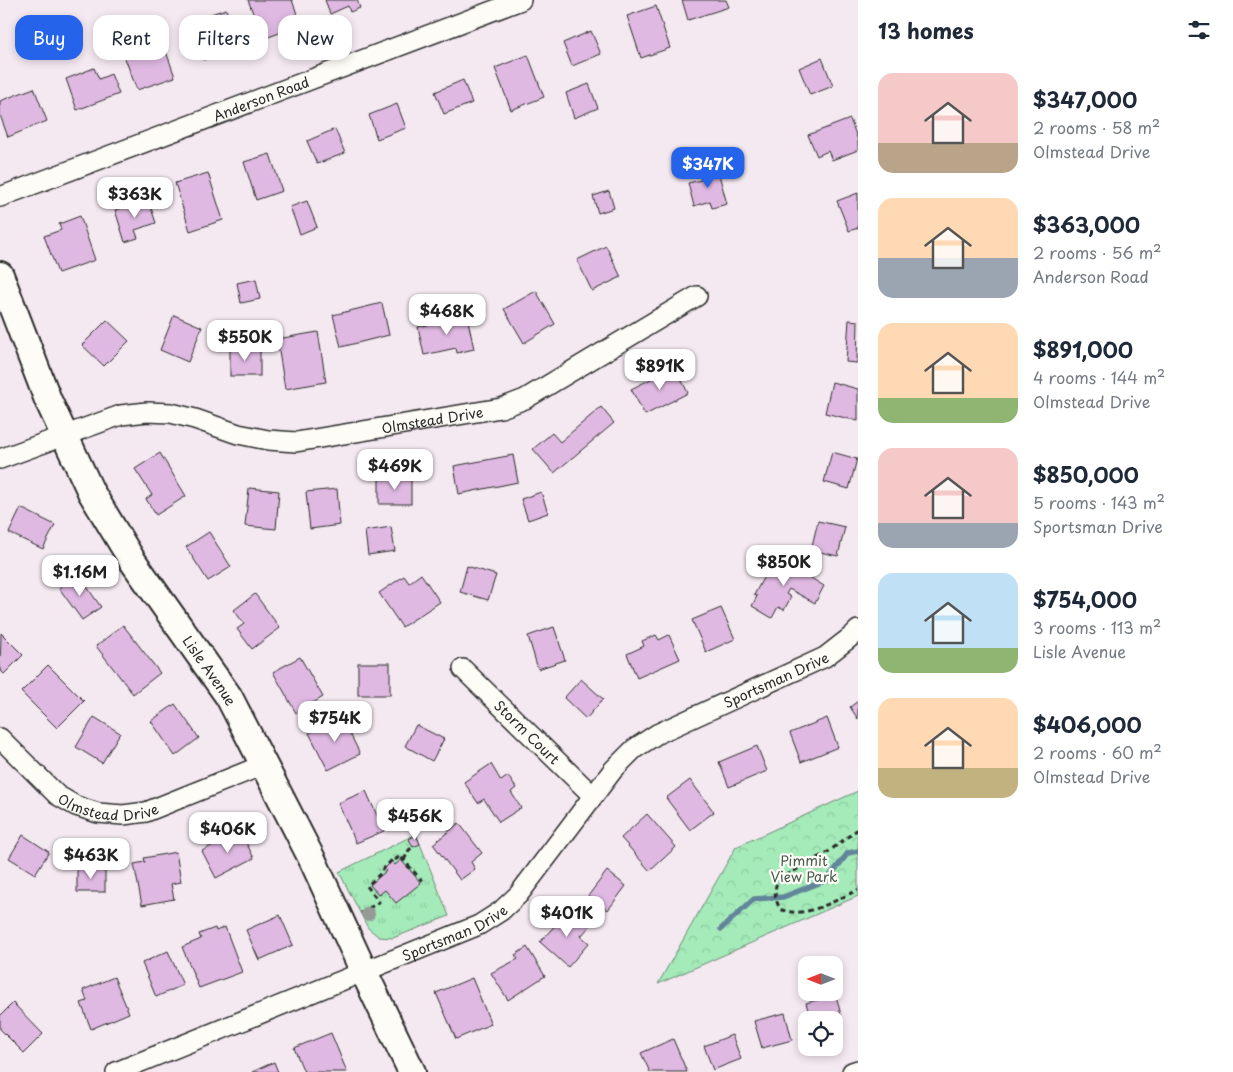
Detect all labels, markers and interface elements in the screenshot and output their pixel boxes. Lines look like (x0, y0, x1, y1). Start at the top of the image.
text: 13 homes (878, 14, 974, 46)
chip: Buy (15, 15, 83, 60)
chip: Rent (93, 15, 169, 60)
chip: Filters (179, 15, 268, 60)
chip: New (278, 15, 352, 60)
icon: filters (1185, 16, 1213, 44)
street label: Anderson Road (210, 71, 312, 126)
text: $347,000 (1033, 83, 1137, 115)
icon: home (918, 93, 978, 153)
text: 2 rooms · 58 m² (1033, 115, 1160, 139)
text: Olmstead Drive (1033, 139, 1150, 163)
pin: $347K (673, 146, 743, 189)
text: $347K (682, 151, 734, 175)
pin: $363K (100, 176, 170, 219)
text: $363K (108, 181, 162, 205)
text: $363,000 (1033, 208, 1140, 240)
icon: home (918, 218, 978, 278)
text: 2 rooms · 56 m² (1033, 240, 1162, 264)
text: Anderson Road (1033, 264, 1149, 288)
pin: $468K (412, 294, 482, 336)
text: $468K (420, 298, 474, 322)
pin: $550K (210, 320, 280, 362)
text: $550K (218, 324, 272, 348)
text: $891,000 (1033, 333, 1133, 365)
icon: home (918, 343, 978, 403)
pin: $891K (625, 348, 695, 391)
text: $891K (635, 353, 685, 377)
text: 4 rooms · 144 m² (1033, 365, 1165, 389)
text: Olmstead Drive (1033, 389, 1150, 413)
street label: Olmstead Drive (380, 401, 485, 438)
pin: $469K (360, 448, 430, 491)
text: $469K (368, 453, 422, 477)
text: $850,000 (1033, 458, 1139, 490)
icon: home (918, 468, 978, 528)
text: 5 rooms · 143 m² (1033, 490, 1165, 514)
text: Sportsman Drive (1033, 514, 1163, 538)
pin: $850K (749, 544, 819, 587)
text: $850K (757, 549, 811, 573)
pin: $1.16M (39, 554, 121, 597)
text: $1.16M (53, 559, 107, 583)
text: $754,000 (1033, 583, 1137, 615)
icon: home (918, 593, 978, 653)
text: 3 rooms · 113 m² (1033, 615, 1161, 639)
street label: Lisle Avenue (178, 631, 242, 709)
text: Lisle Avenue (1033, 639, 1126, 663)
street label: Sportsman Drive (720, 646, 832, 713)
street label: Storm Court (490, 695, 565, 769)
pin: $754K (300, 700, 370, 743)
text: $754K (309, 705, 361, 729)
text: $406,000 (1033, 708, 1142, 740)
icon: home (918, 718, 978, 778)
text: 2 rooms · 60 m² (1033, 740, 1162, 764)
text: Olmstead Drive (1033, 764, 1150, 788)
street label: Olmstead Drive (54, 787, 162, 825)
pin: $456K (380, 798, 450, 841)
text: $456K (388, 803, 442, 827)
pin: $406K (193, 812, 263, 854)
text: $406K (200, 816, 256, 840)
pin: $463K (56, 838, 126, 880)
text: $463K (64, 842, 118, 866)
park label: Pimmit View Park (771, 850, 838, 887)
pin: $401K (532, 896, 602, 938)
street label: Sportsman Drive (399, 900, 512, 966)
text: $401K (541, 900, 593, 924)
north arrow (798, 956, 842, 1001)
map controls (798, 956, 843, 1056)
button: locate (798, 1011, 843, 1056)

